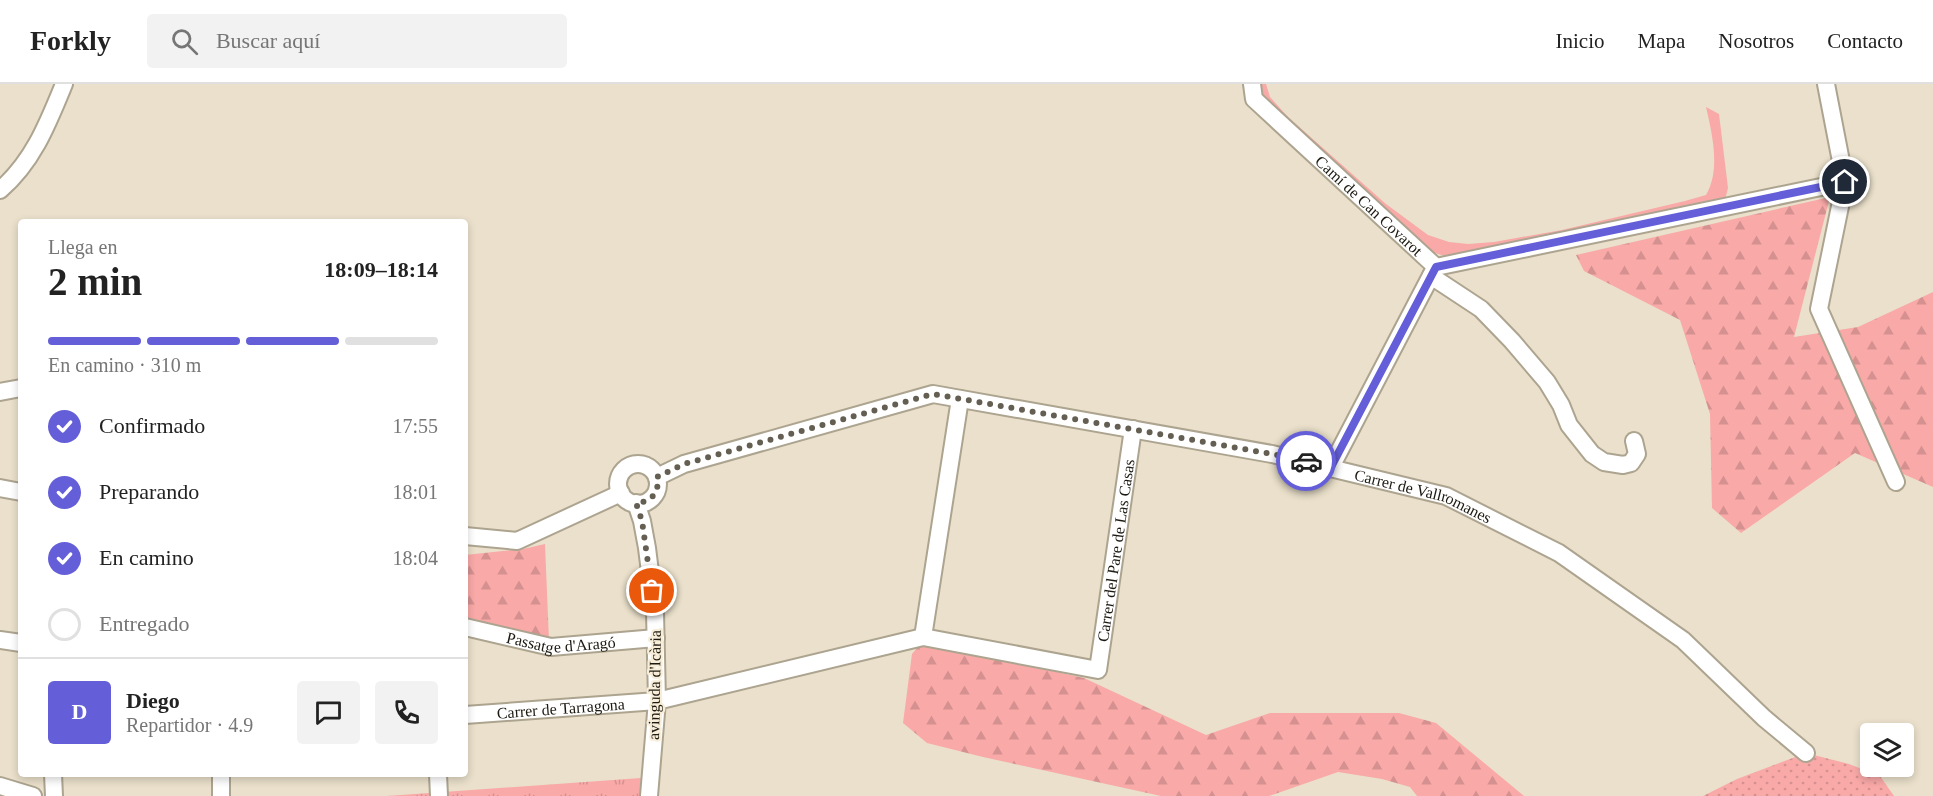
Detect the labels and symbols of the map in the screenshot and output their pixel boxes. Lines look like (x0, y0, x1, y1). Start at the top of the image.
street label: Camí de Can Covarot (1312, 152, 1426, 260)
pin (1819, 156, 1870, 207)
courier (1276, 431, 1336, 491)
street label: Carrer del Pare de Las Casas (1094, 458, 1138, 643)
street label: Carrer de Vallromanes (1353, 466, 1494, 527)
pin (626, 565, 677, 616)
street label: Passatge d'Aragó (505, 629, 616, 657)
street label: avinguda d'Icària (645, 630, 665, 740)
street label: Carrer de Tarragona (496, 695, 625, 722)

